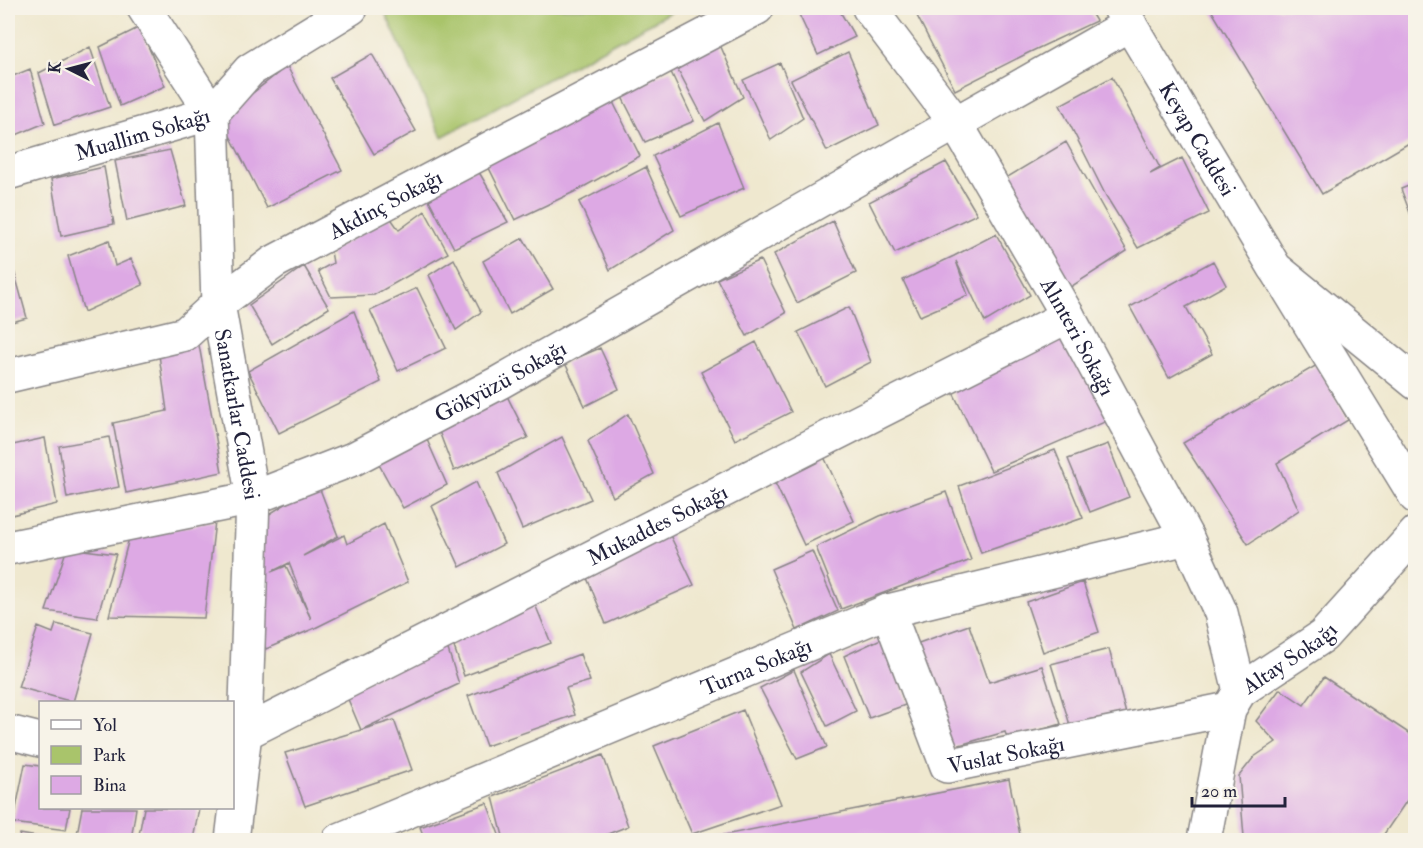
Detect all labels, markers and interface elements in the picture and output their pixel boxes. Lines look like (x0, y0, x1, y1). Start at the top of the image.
north arrow (39, 39, 99, 99)
text: K (45, 60, 66, 74)
street label: Keyap Caddesi (1152, 77, 1242, 201)
street label: Muallim Sokağı (72, 101, 213, 168)
street label: Akdinç Sokağı (323, 163, 447, 246)
street label: Alınteri Sokağı (1033, 272, 1121, 401)
street label: Sanatkarlar Caddesi (208, 326, 266, 502)
street label: Gökyüzü Sokağı (430, 334, 572, 429)
street label: Mukaddes Sokağı (583, 478, 733, 572)
street label: Altay Sokağı (1236, 617, 1344, 701)
street label: Turna Sokağı (697, 631, 816, 702)
legend (39, 701, 234, 809)
text: Yol (93, 714, 117, 737)
street label: Vuslat Sokağı (945, 730, 1067, 781)
text: Park (93, 744, 126, 767)
scale bar (1192, 770, 1285, 808)
text: Bina (93, 774, 127, 797)
text: 20 m (1201, 780, 1237, 803)

